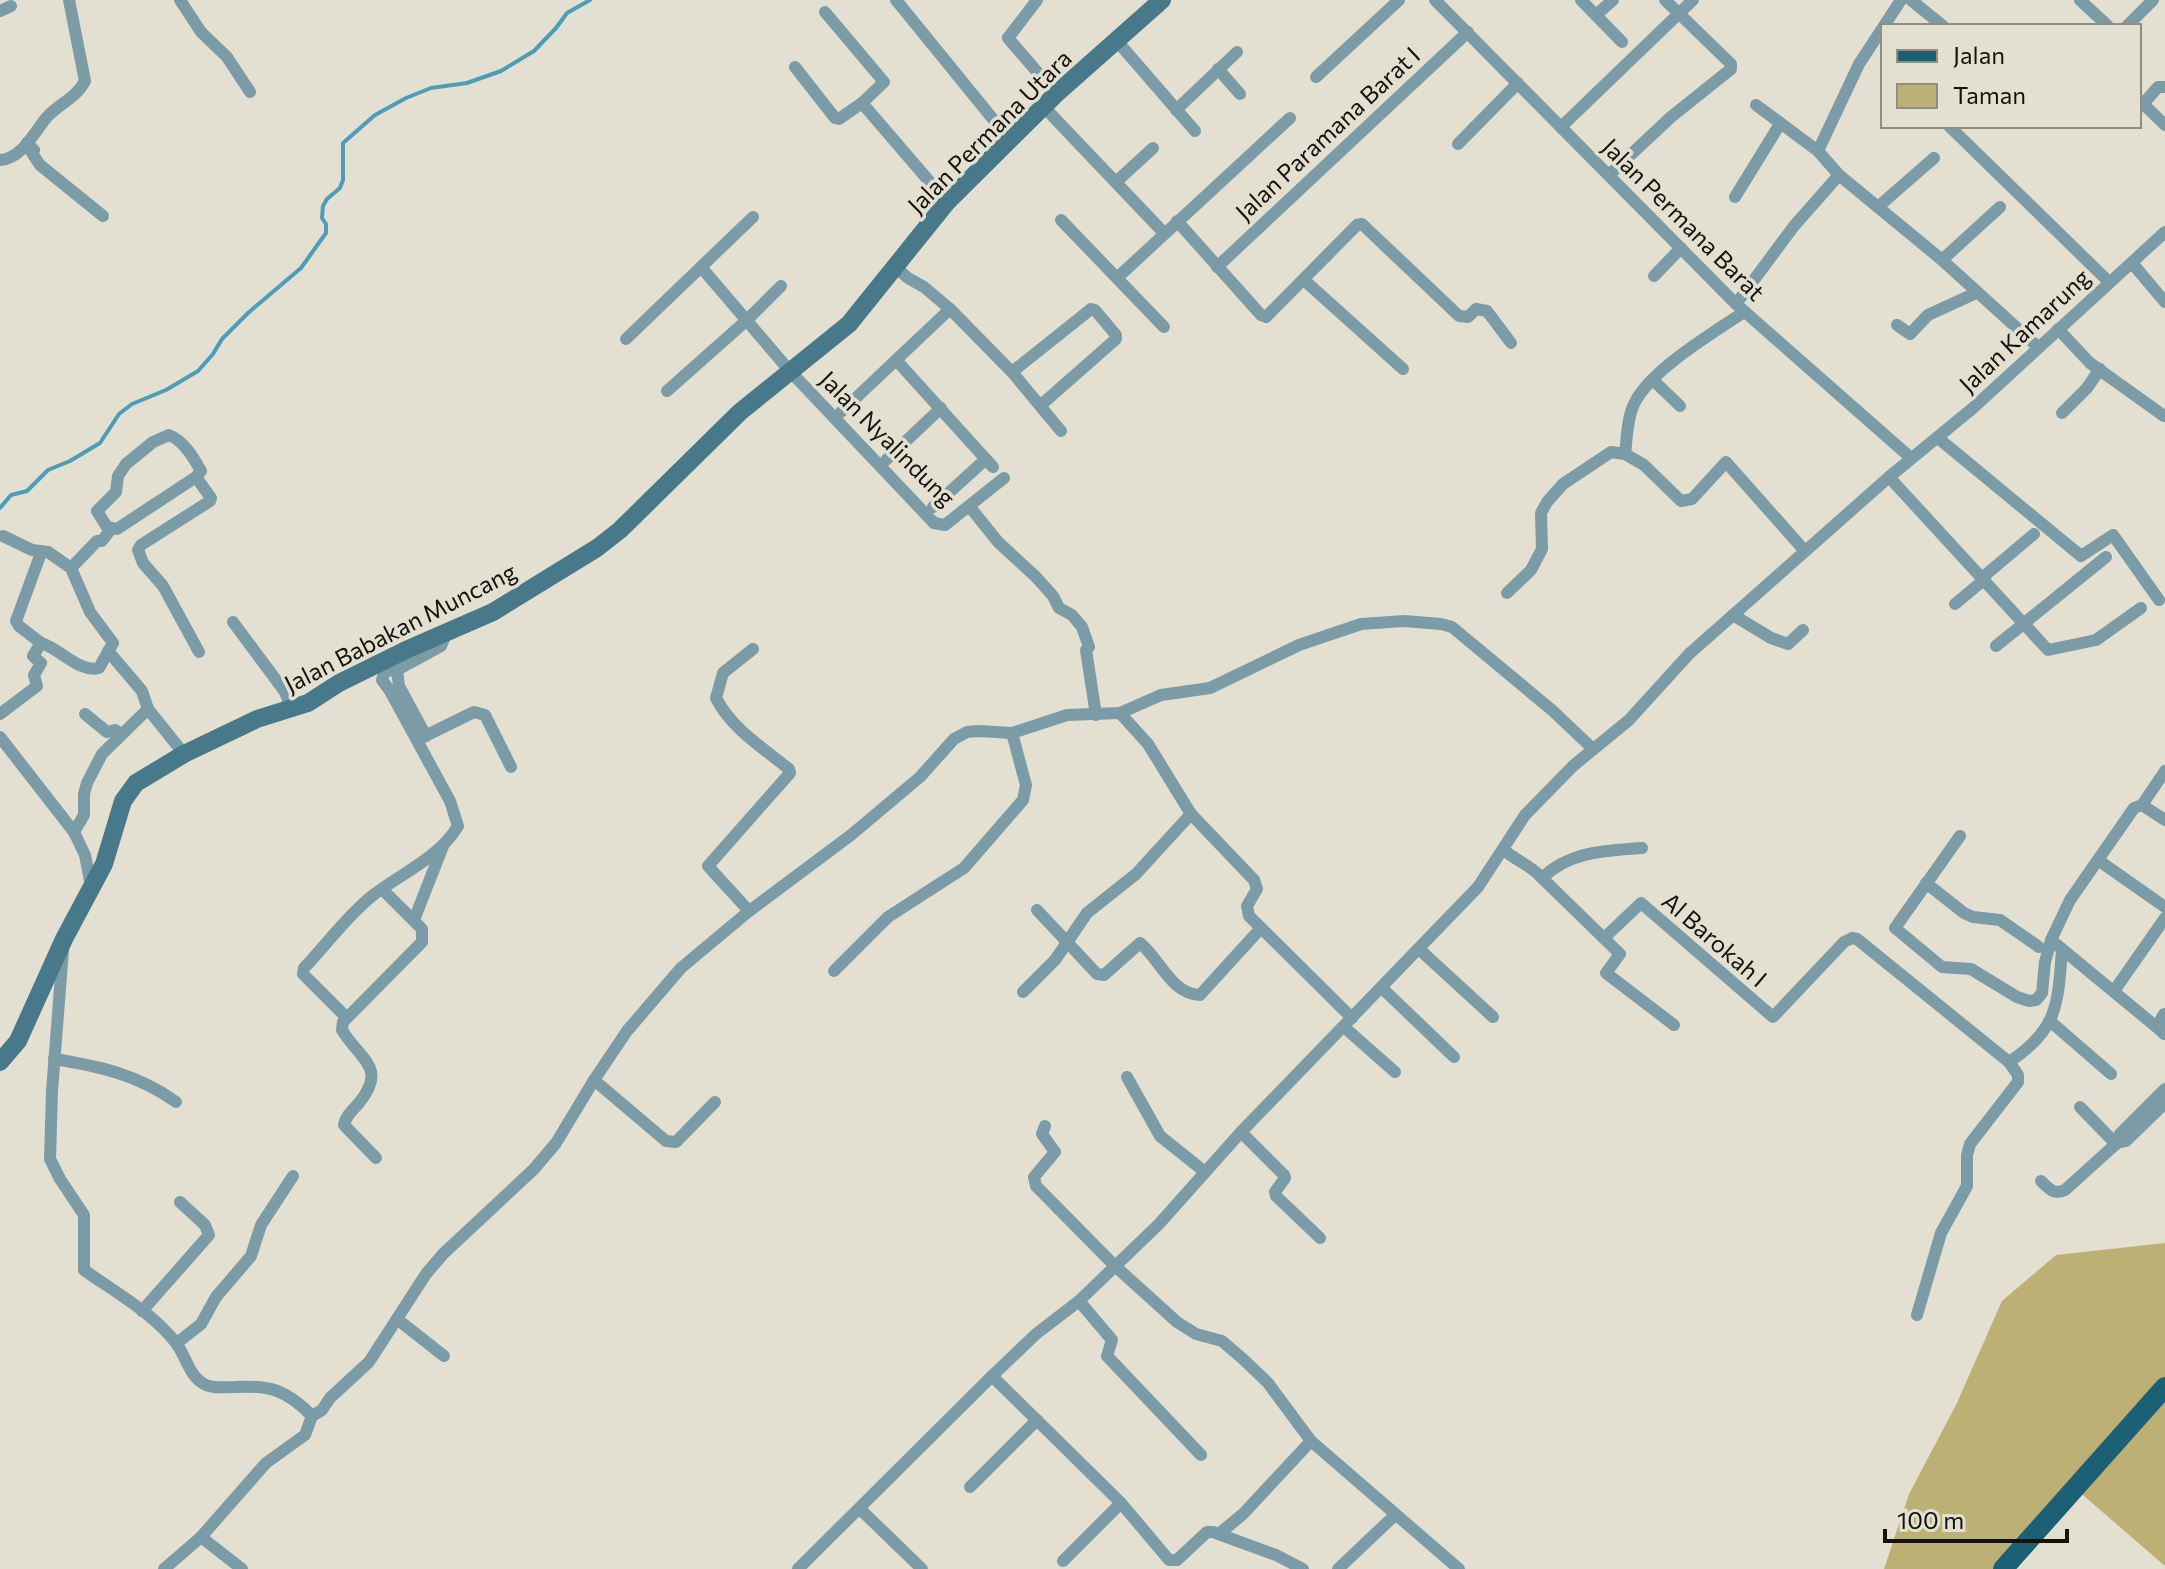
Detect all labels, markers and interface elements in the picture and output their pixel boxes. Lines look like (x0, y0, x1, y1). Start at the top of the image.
legend (1881, 24, 2141, 128)
street label: Jalan Paramana Barat I (1229, 40, 1425, 226)
text: Jalan (1953, 40, 2005, 69)
street label: Jalan Permana Utara (901, 43, 1077, 219)
text: Taman (1953, 80, 2026, 109)
street label: Jalan Permana Barat (1597, 132, 1771, 306)
street label: Jalan Kamarung (1953, 262, 2095, 398)
street label: Jalan Nyalindung (814, 364, 962, 512)
street label: Jalan Babakan Muncang (279, 556, 521, 698)
street label: Al Barokah I (1657, 886, 1773, 992)
scale bar (1885, 1493, 2067, 1543)
text: 100 m (1897, 1505, 1964, 1534)

